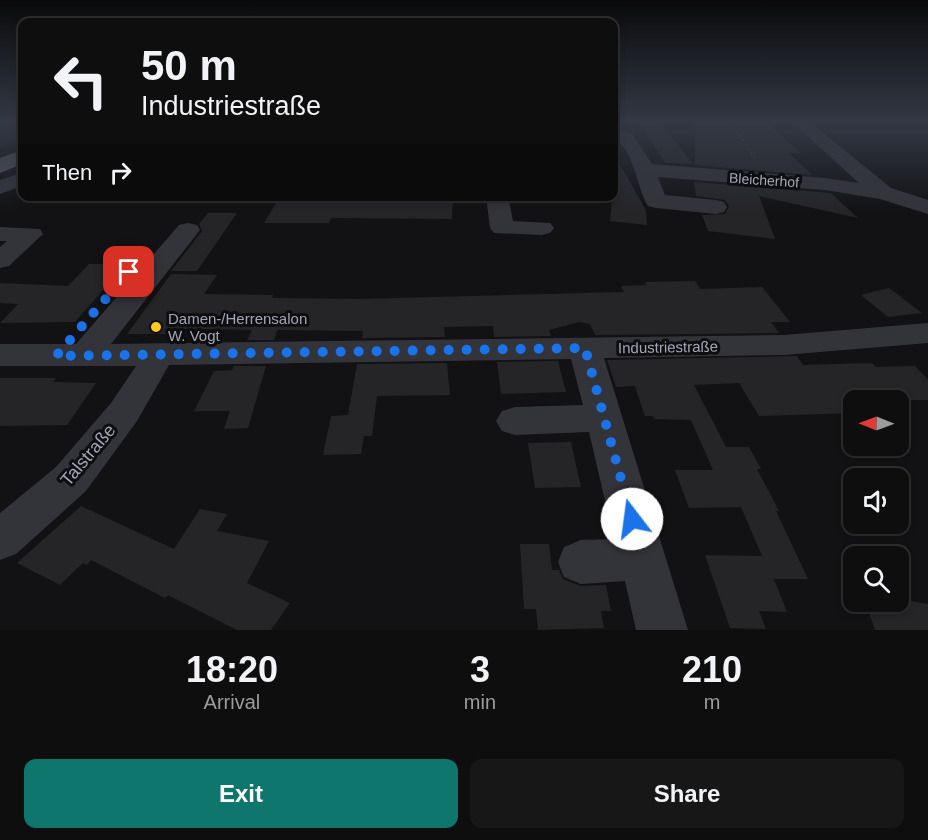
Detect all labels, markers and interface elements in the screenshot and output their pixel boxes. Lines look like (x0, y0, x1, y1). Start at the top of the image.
icon: left (42, 42, 120, 120)
text: 50 m (141, 42, 237, 89)
text: Industriestraße (141, 91, 321, 121)
icon: right (104, 156, 137, 189)
text: Then (42, 160, 92, 185)
street label: Bleicherhof (729, 170, 800, 190)
pin (103, 246, 154, 297)
icon: arrive (112, 255, 145, 288)
place label: Damen-/Herrensalon W. Vogt (168, 310, 307, 344)
marker: Damen-/Herrensalon W. Vogt (149, 320, 163, 334)
street label: Industriestraße (618, 338, 718, 356)
north arrow (843, 390, 909, 456)
map controls (843, 390, 909, 612)
street label: Talstraße (57, 420, 119, 490)
button: sound (843, 468, 909, 534)
position arrow (600, 487, 664, 551)
button: search (843, 546, 909, 612)
text: 18:20 (186, 649, 278, 690)
text: 3 (470, 649, 490, 690)
text: 210 (682, 649, 742, 690)
text: Arrival (204, 691, 260, 713)
text: min (464, 691, 496, 713)
text: m (704, 691, 720, 713)
button: Exit (24, 759, 458, 828)
button: Share (470, 759, 904, 828)

